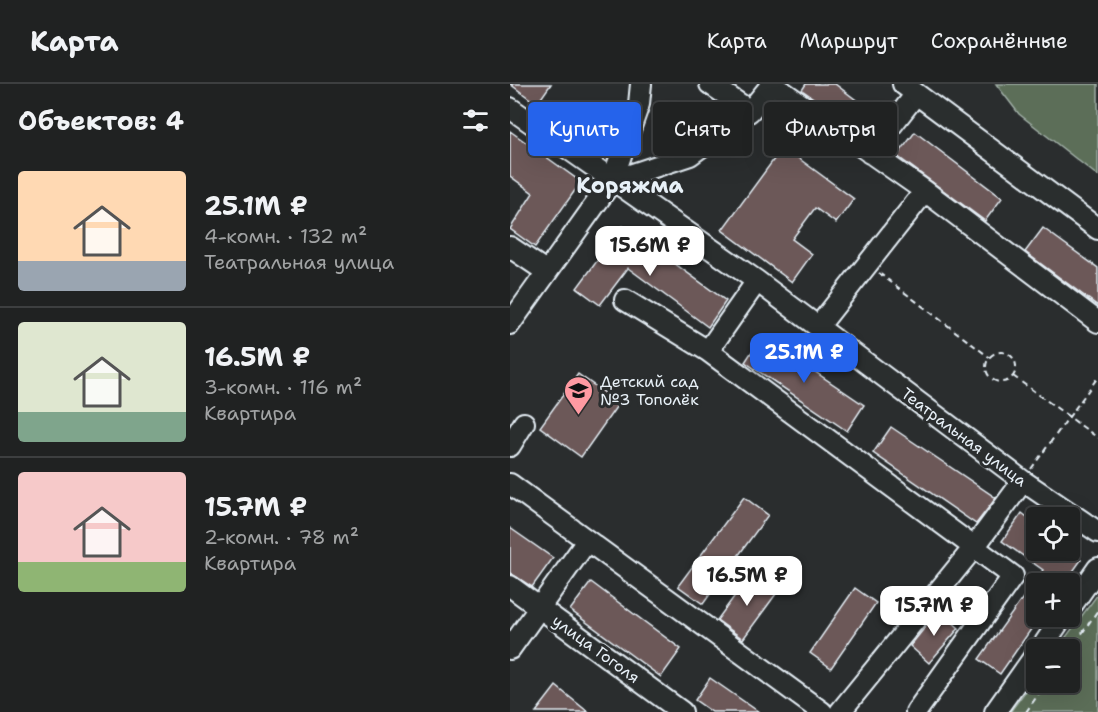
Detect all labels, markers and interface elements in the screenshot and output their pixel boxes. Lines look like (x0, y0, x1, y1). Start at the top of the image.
text: Карта (30, 22, 119, 60)
text: Карта (707, 27, 767, 55)
text: Маршрут (800, 27, 898, 55)
text: Сохранённые (931, 27, 1068, 55)
chip: Купить (528, 102, 641, 156)
chip: Снять (653, 102, 752, 156)
chip: Фильтры (764, 102, 897, 156)
text: Объектов: 4 (18, 103, 184, 138)
icon: filters (459, 104, 492, 137)
district label: Коряжма (576, 171, 684, 200)
text: 25.1M ₽ (204, 188, 308, 223)
icon: home (66, 195, 138, 267)
text: 4-комн. · 132 m² (204, 223, 367, 249)
pin: 15.6M ₽ (595, 226, 705, 277)
text: 15.6M ₽ (609, 232, 691, 258)
text: Театральная улица (204, 249, 394, 275)
pin: 25.1M ₽ (749, 333, 859, 384)
text: 16.5M ₽ (204, 339, 310, 374)
text: 25.1M ₽ (764, 339, 844, 365)
icon: home (66, 346, 138, 418)
place label: Детский сад №3 Тополёк (600, 371, 699, 410)
text: 3-комн. · 116 m² (204, 374, 362, 400)
school or university icon: Детский сад №3 Тополёк (563, 374, 595, 416)
street label: Театральная улица (897, 383, 1031, 491)
text: Квартира (204, 400, 296, 426)
text: 15.7M ₽ (204, 489, 308, 524)
icon: home (66, 496, 138, 568)
map controls (1026, 507, 1080, 693)
button: locate (1026, 507, 1080, 561)
text: 2-комн. · 78 m² (204, 524, 359, 550)
text: Квартира (204, 550, 296, 576)
pin: 16.5M ₽ (692, 556, 802, 607)
text: 16.5M ₽ (706, 562, 788, 588)
button: + (1026, 573, 1080, 627)
pin: 15.7M ₽ (879, 586, 989, 637)
text: 15.7M ₽ (894, 592, 974, 618)
street label: улица Гоголя (548, 610, 644, 688)
button: − (1026, 639, 1080, 693)

